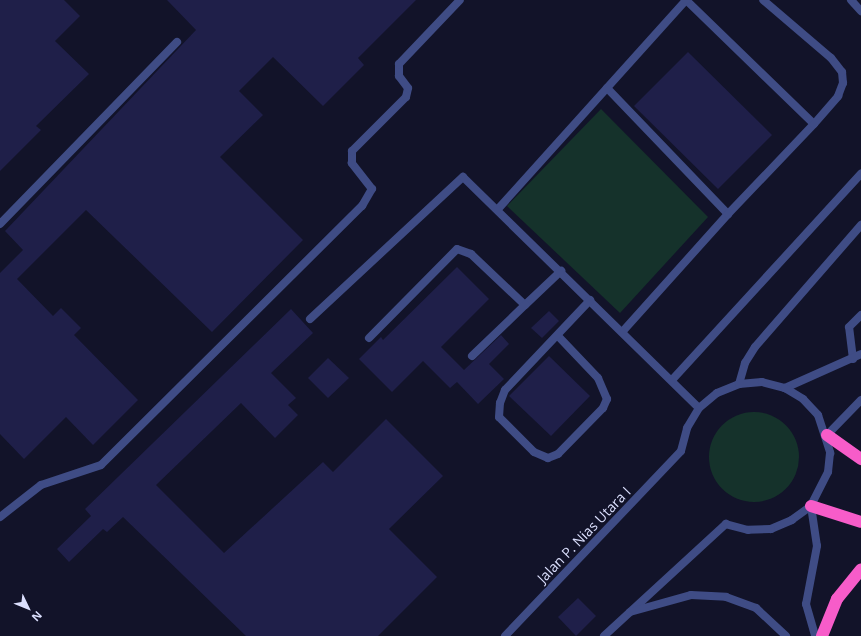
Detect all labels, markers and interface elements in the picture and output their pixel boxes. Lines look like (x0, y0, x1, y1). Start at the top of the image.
street label: Jalan P. Nias Utara I (534, 483, 634, 587)
north arrow (8, 588, 48, 628)
text: N (29, 608, 46, 625)

